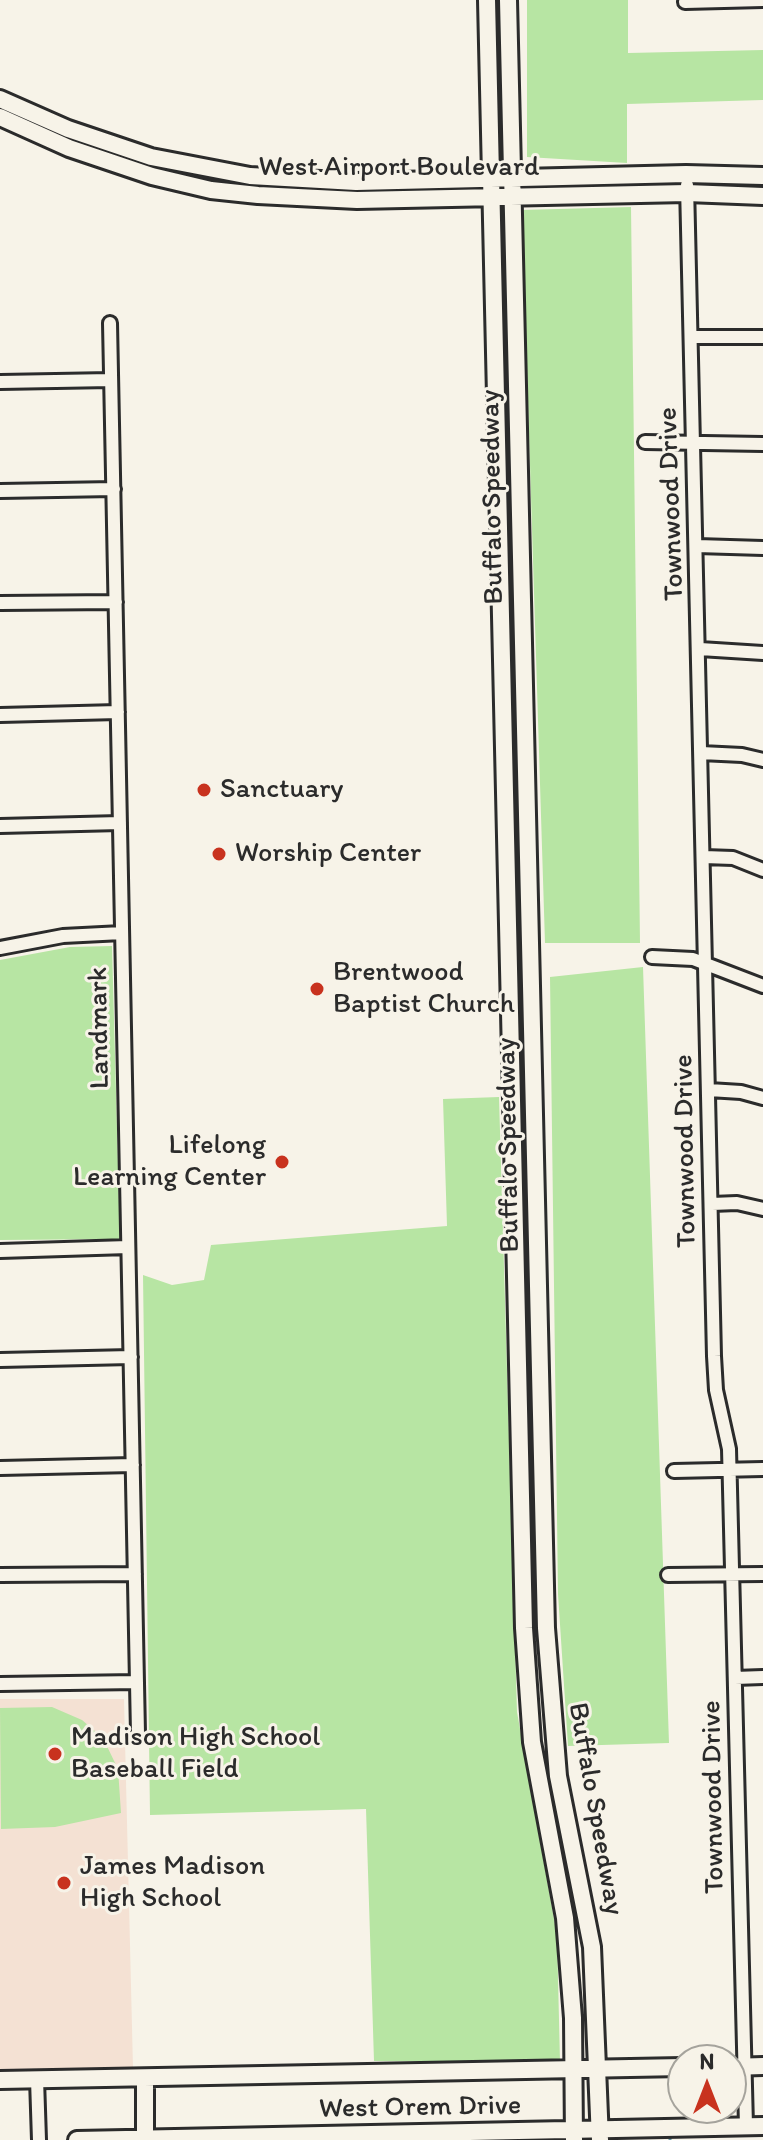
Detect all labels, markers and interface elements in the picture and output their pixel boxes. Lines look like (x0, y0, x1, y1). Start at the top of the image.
street label: West Airport Boulevard (258, 151, 540, 185)
street label: Buffalo Speedway (474, 389, 512, 605)
street label: Townwood Drive (652, 407, 692, 601)
place label: Sanctuary (220, 773, 343, 807)
marker: Sanctuary (195, 781, 213, 799)
place label: Worship Center (235, 837, 421, 871)
marker: Worship Center (210, 845, 228, 863)
place label: Brentwood Baptist Church (333, 956, 515, 1022)
street label: Landmark (82, 967, 118, 1089)
marker: Brentwood Baptist Church (308, 980, 326, 998)
street label: Buffalo Speedway (490, 1037, 528, 1253)
street label: Townwood Drive (668, 1054, 704, 1248)
place label: Lifelong Learning Center (73, 1129, 266, 1195)
marker: Lifelong Learning Center (273, 1153, 291, 1171)
street label: Buffalo Speedway (560, 1700, 630, 1918)
street label: Townwood Drive (696, 1700, 732, 1894)
place label: Madison High School Baseball Field (71, 1721, 320, 1787)
marker: Madison High School Baseball Field (46, 1745, 64, 1763)
place label: James Madison High School (80, 1850, 265, 1916)
marker: James Madison High School (55, 1874, 73, 1892)
north arrow (667, 2044, 747, 2124)
text: N (700, 2048, 714, 2075)
street label: West Orem Drive (319, 2089, 521, 2127)

